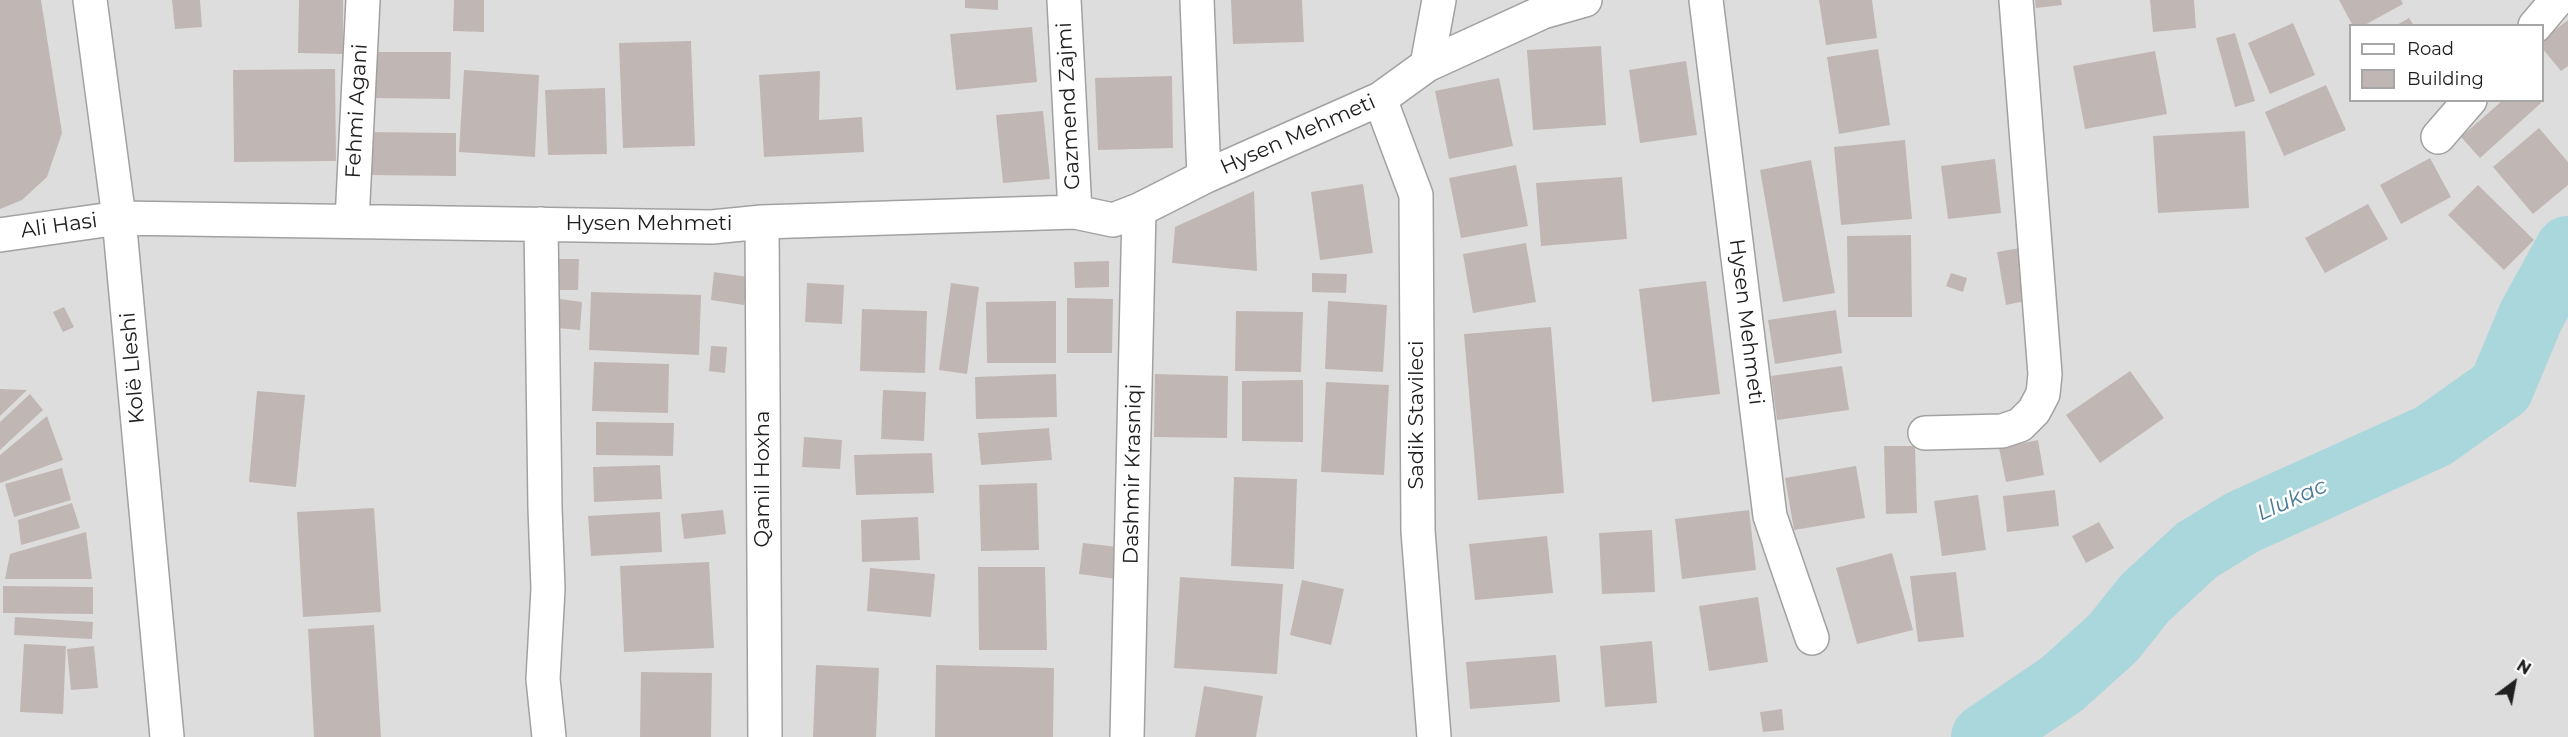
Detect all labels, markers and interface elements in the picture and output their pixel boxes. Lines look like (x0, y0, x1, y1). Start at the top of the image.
street label: Gazmend Zajmi (1052, 21, 1086, 191)
legend (2349, 24, 2544, 102)
text: Road (2407, 38, 2454, 60)
street label: Fehmi Agani (341, 43, 373, 179)
text: Building (2407, 68, 2484, 90)
street label: Hysen Mehmeti (1217, 90, 1379, 180)
street label: Ali Hasi (19, 208, 99, 244)
street label: Hysen Mehmeti (565, 211, 733, 237)
street label: Hysen Mehmeti (1723, 238, 1769, 406)
street label: Kolë Lleshi (116, 311, 150, 425)
street label: Sadik Stavileci (1404, 340, 1430, 490)
street label: Dashmir Krasniqi (1119, 383, 1147, 565)
street label: Qamil Hoxha (750, 411, 776, 547)
water label: Llukac (2253, 473, 2331, 527)
north arrow (2484, 653, 2544, 713)
text: N (2513, 656, 2534, 679)

